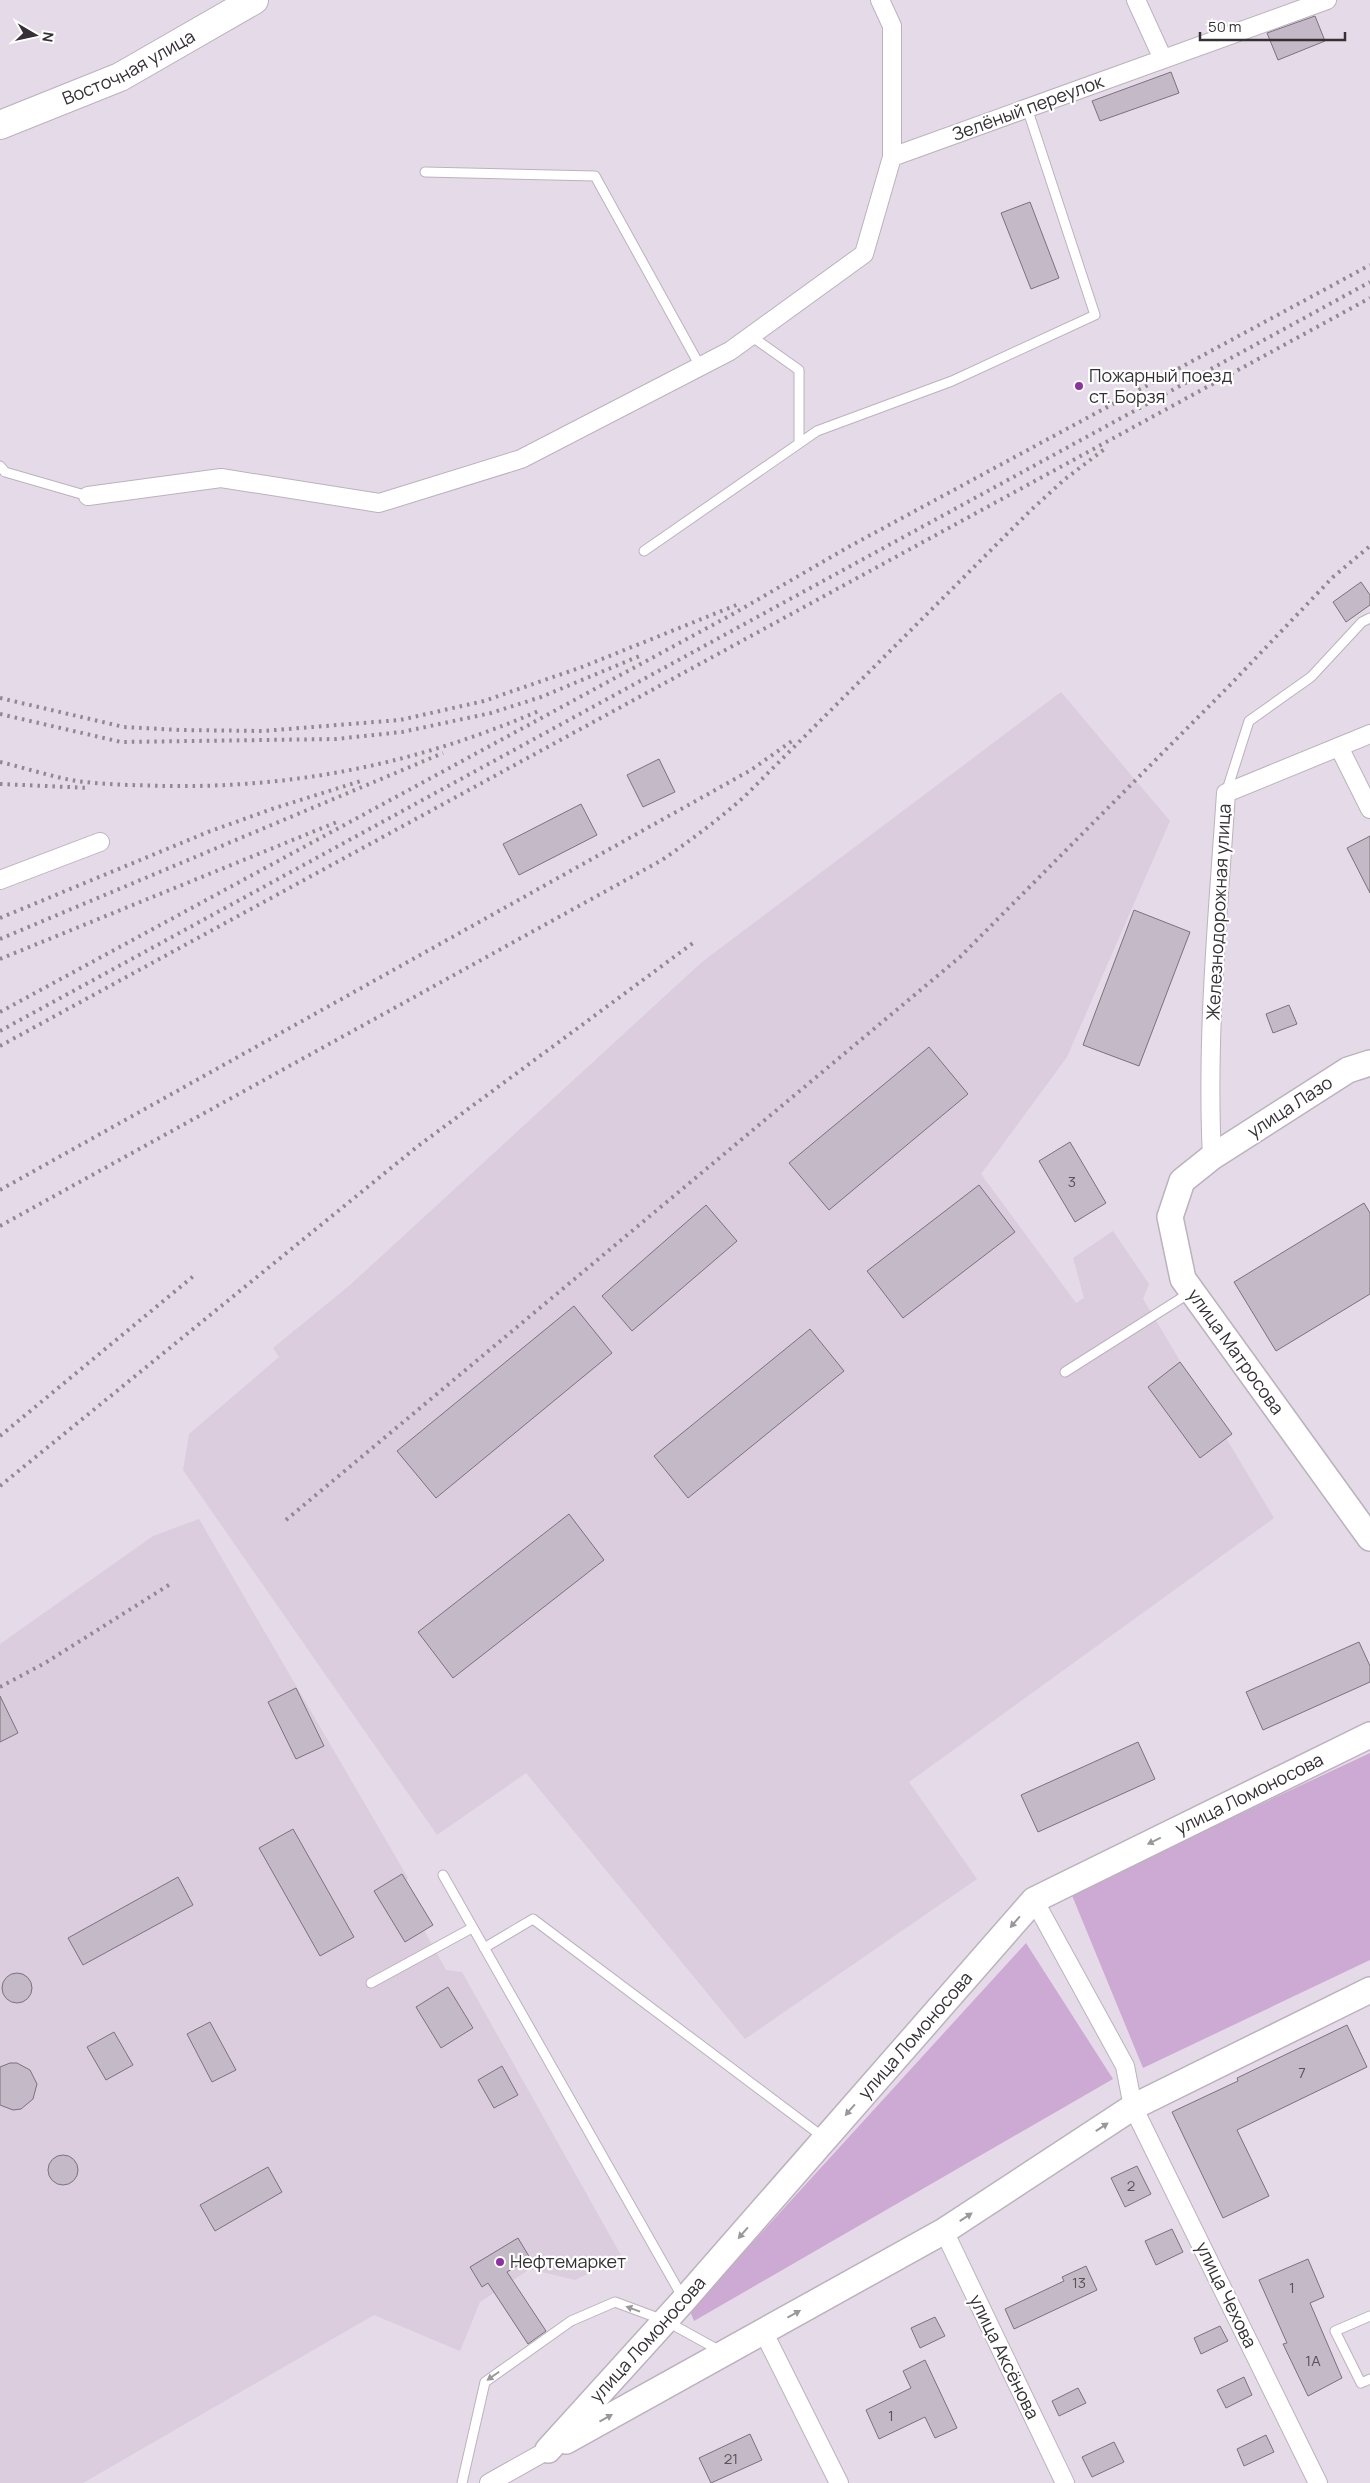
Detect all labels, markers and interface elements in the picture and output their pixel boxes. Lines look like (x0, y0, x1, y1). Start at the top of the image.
north arrow (10, 10, 60, 60)
scale bar (1200, 10, 1345, 42)
text: 50 m (1208, 16, 1242, 37)
street label: Восточная улица (58, 24, 199, 110)
text: N (38, 31, 59, 44)
street label: Зелёный переулок (949, 68, 1108, 146)
place label: Пожарный поезд ст. Борзя (1089, 363, 1232, 408)
marker: Пожарный поезд ст. Борзя (1073, 380, 1085, 392)
street label: Железнодорожная улица (1200, 803, 1236, 1021)
street label: улица Лазо (1242, 1070, 1337, 1143)
house number: 3 (1068, 1171, 1076, 1192)
street label: улица Матросова (1183, 1283, 1290, 1419)
street label: улица Ломоносова (1171, 1747, 1327, 1840)
one-way arrow (1146, 1837, 1161, 1845)
one-way arrow (1009, 1916, 1021, 1928)
street label: улица Ломоносова (852, 1966, 977, 2104)
house number: 7 (1298, 2062, 1306, 2083)
one-way arrow (845, 2104, 856, 2117)
one-way arrow (1095, 2123, 1108, 2132)
house number: 2 (1127, 2175, 1135, 2196)
one-way arrow (959, 2212, 973, 2222)
one-way arrow (738, 2226, 749, 2239)
street label: улица Чехова (1191, 2237, 1263, 2352)
place label: Нефтемаркет (510, 2249, 626, 2273)
marker: Нефтемаркет (494, 2256, 506, 2268)
street label: улица Ломоносова (584, 2271, 710, 2407)
house number: 13 (1072, 2272, 1086, 2293)
house number: 1 (1289, 2277, 1295, 2298)
street label: улица Аксёнова (964, 2290, 1045, 2423)
one-way arrow (626, 2305, 641, 2312)
one-way arrow (787, 2310, 802, 2318)
house number: 1А (1305, 2350, 1321, 2371)
one-way arrow (487, 2371, 500, 2381)
house number: 1 (888, 2405, 894, 2426)
one-way arrow (599, 2414, 613, 2422)
house number: 21 (724, 2448, 738, 2469)

